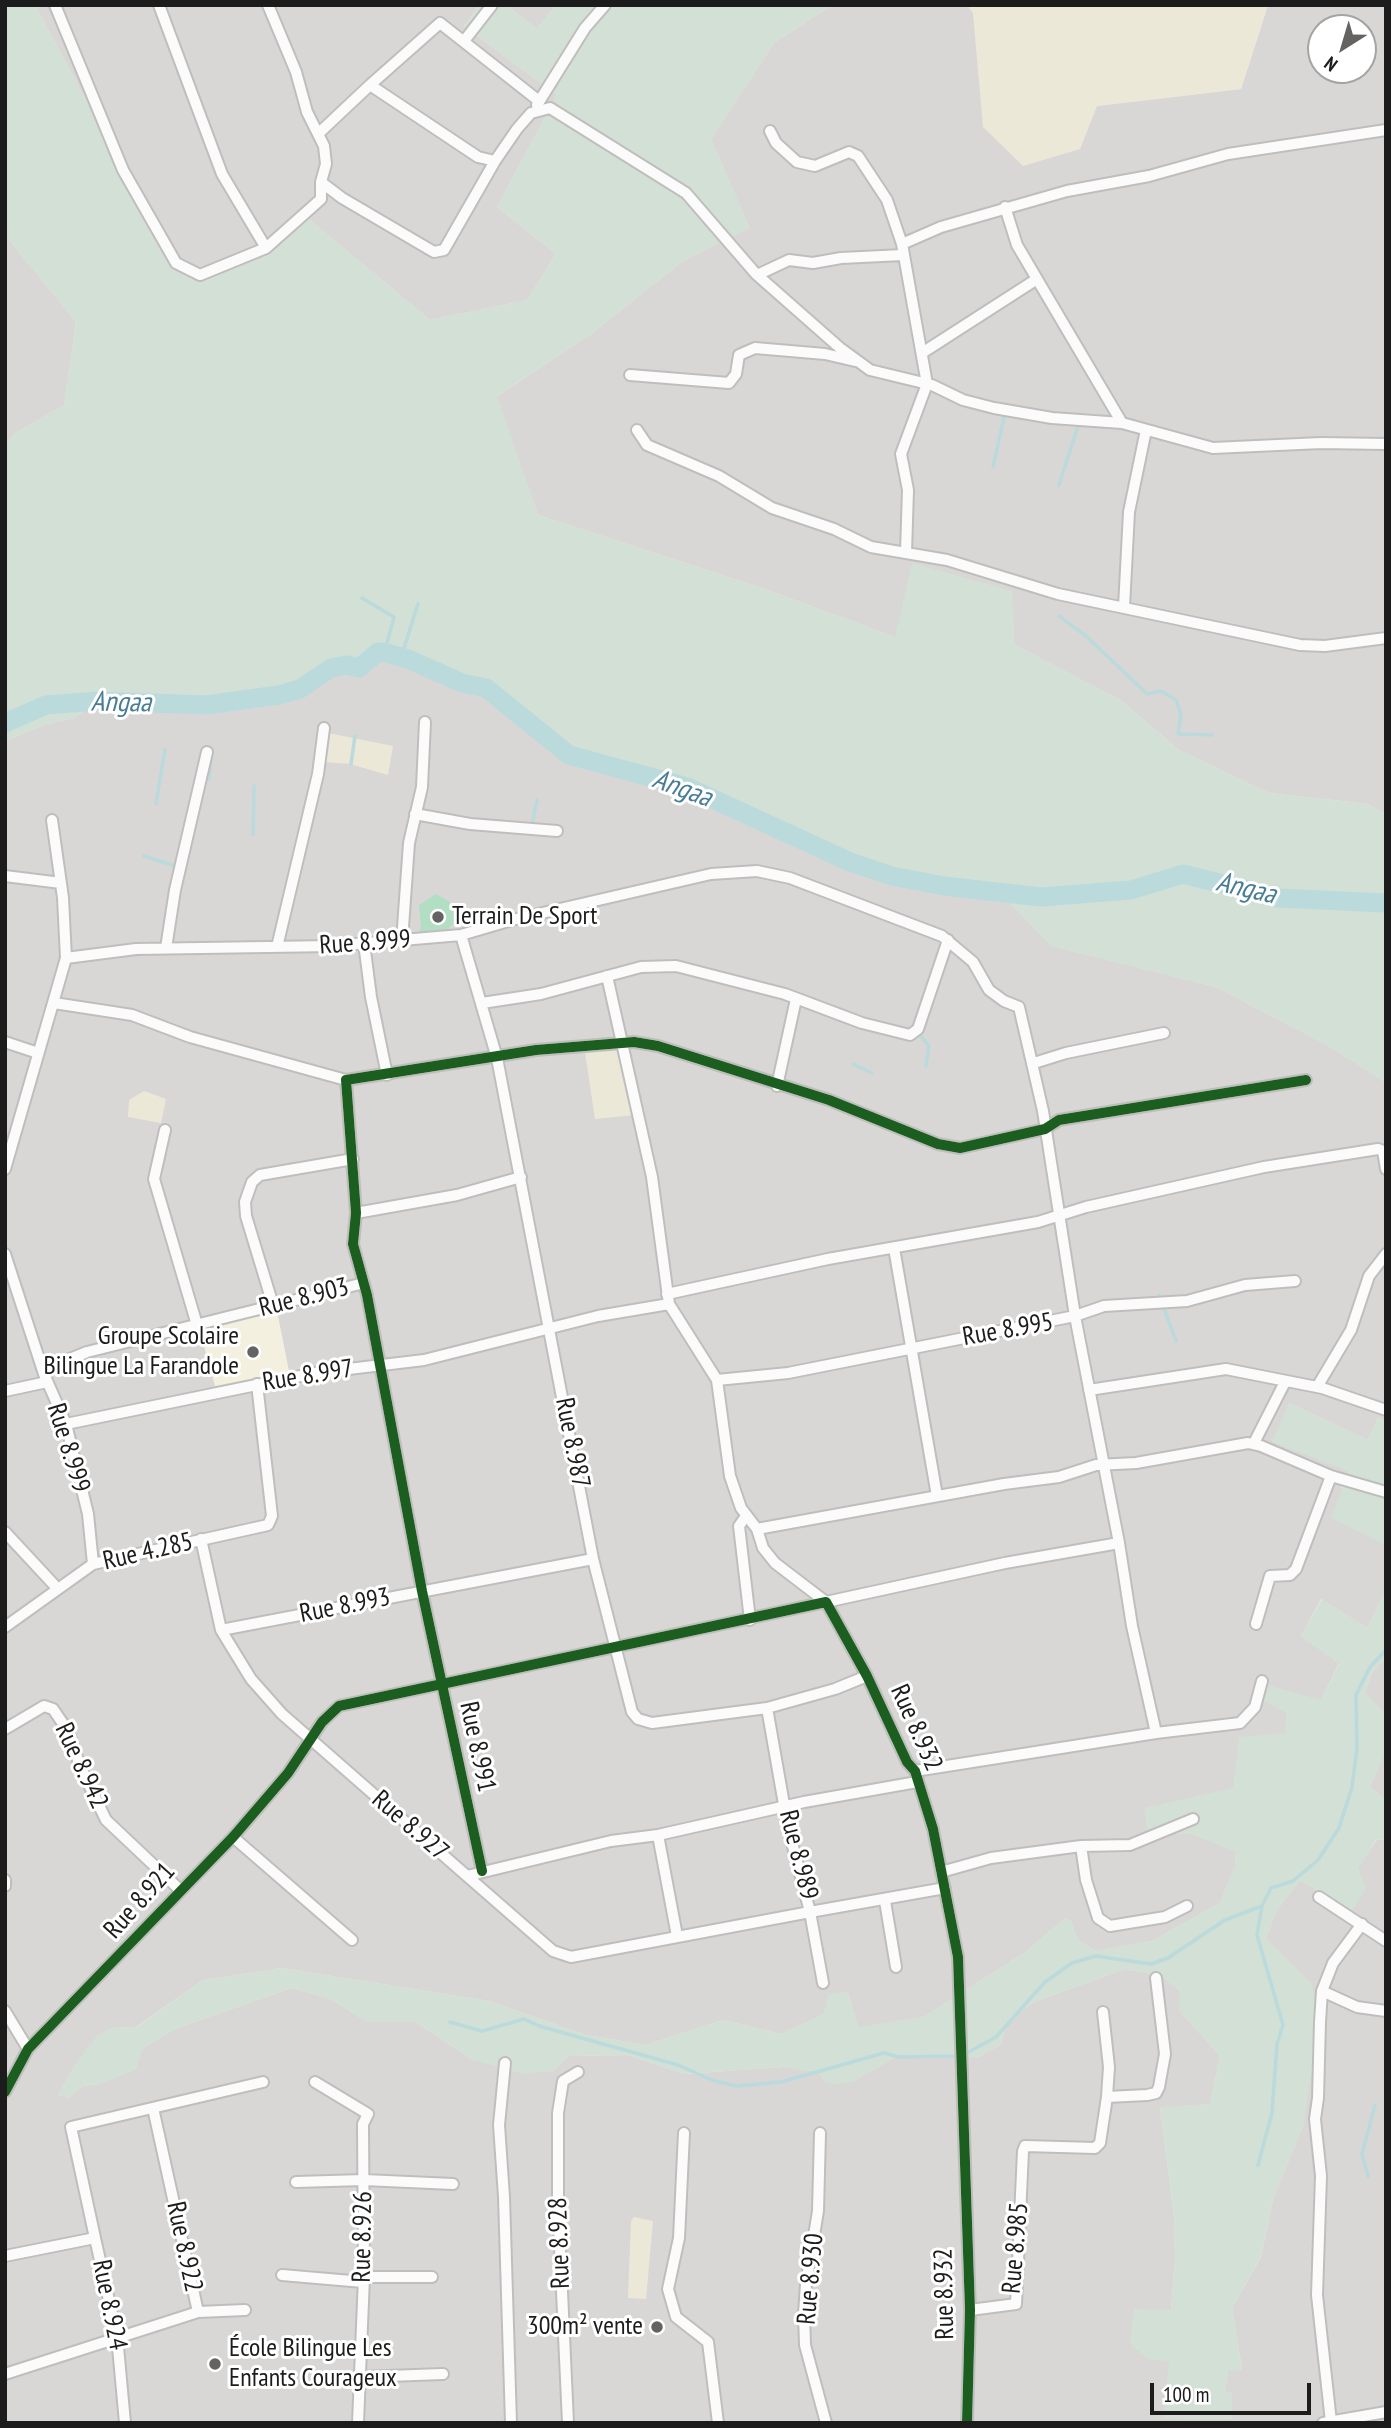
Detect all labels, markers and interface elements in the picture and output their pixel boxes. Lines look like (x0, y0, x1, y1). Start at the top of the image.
north arrow (1307, 14, 1377, 84)
text: N (1319, 52, 1342, 77)
water label: Angaa (91, 686, 151, 720)
water label: Angaa (648, 763, 716, 815)
water label: Angaa (1213, 866, 1279, 912)
place label: Terrain De Sport (452, 901, 597, 933)
marker: Terrain De Sport (430, 909, 446, 925)
street label: Rue 8.999 (318, 924, 412, 962)
street label: Rue 8.903 (256, 1272, 352, 1324)
street label: Rue 8.995 (960, 1307, 1056, 1353)
place label: Groupe Scolaire Bilingue La Farandole (44, 1321, 239, 1382)
marker: Groupe Scolaire Bilingue La Farandole (245, 1344, 261, 1360)
street label: Rue 8.997 (260, 1353, 356, 1399)
street label: Rue 8.987 (548, 1395, 596, 1491)
street label: Rue 8.999 (40, 1400, 96, 1496)
street label: Rue 4.285 (100, 1527, 196, 1577)
street label: Rue 8.993 (297, 1582, 393, 1630)
street label: Rue 8.932 (883, 1680, 949, 1776)
street label: Rue 8.991 (452, 1699, 502, 1795)
street label: Rue 8.942 (48, 1718, 114, 1814)
street label: Rue 8.927 (365, 1784, 455, 1868)
street label: Rue 8.989 (772, 1807, 824, 1903)
street label: Rue 8.921 (98, 1857, 182, 1945)
street label: Rue 8.926 (347, 2191, 379, 2283)
street label: Rue 8.928 (543, 2197, 577, 2289)
street label: Rue 8.922 (159, 2199, 209, 2295)
street label: Rue 8.985 (996, 2201, 1036, 2295)
street label: Rue 8.930 (791, 2232, 831, 2326)
street label: Rue 8.932 (929, 2248, 961, 2340)
street label: Rue 8.924 (85, 2257, 133, 2353)
place label: 300m² vente (527, 2311, 643, 2343)
marker: 300m² vente (649, 2319, 665, 2335)
place label: École Bilingue Les Enfants Courageux (229, 2333, 397, 2394)
marker: École Bilingue Les Enfants Courageux (207, 2356, 223, 2372)
scale bar (1153, 2368, 1314, 2412)
text: 100 m (1163, 2381, 1209, 2408)

